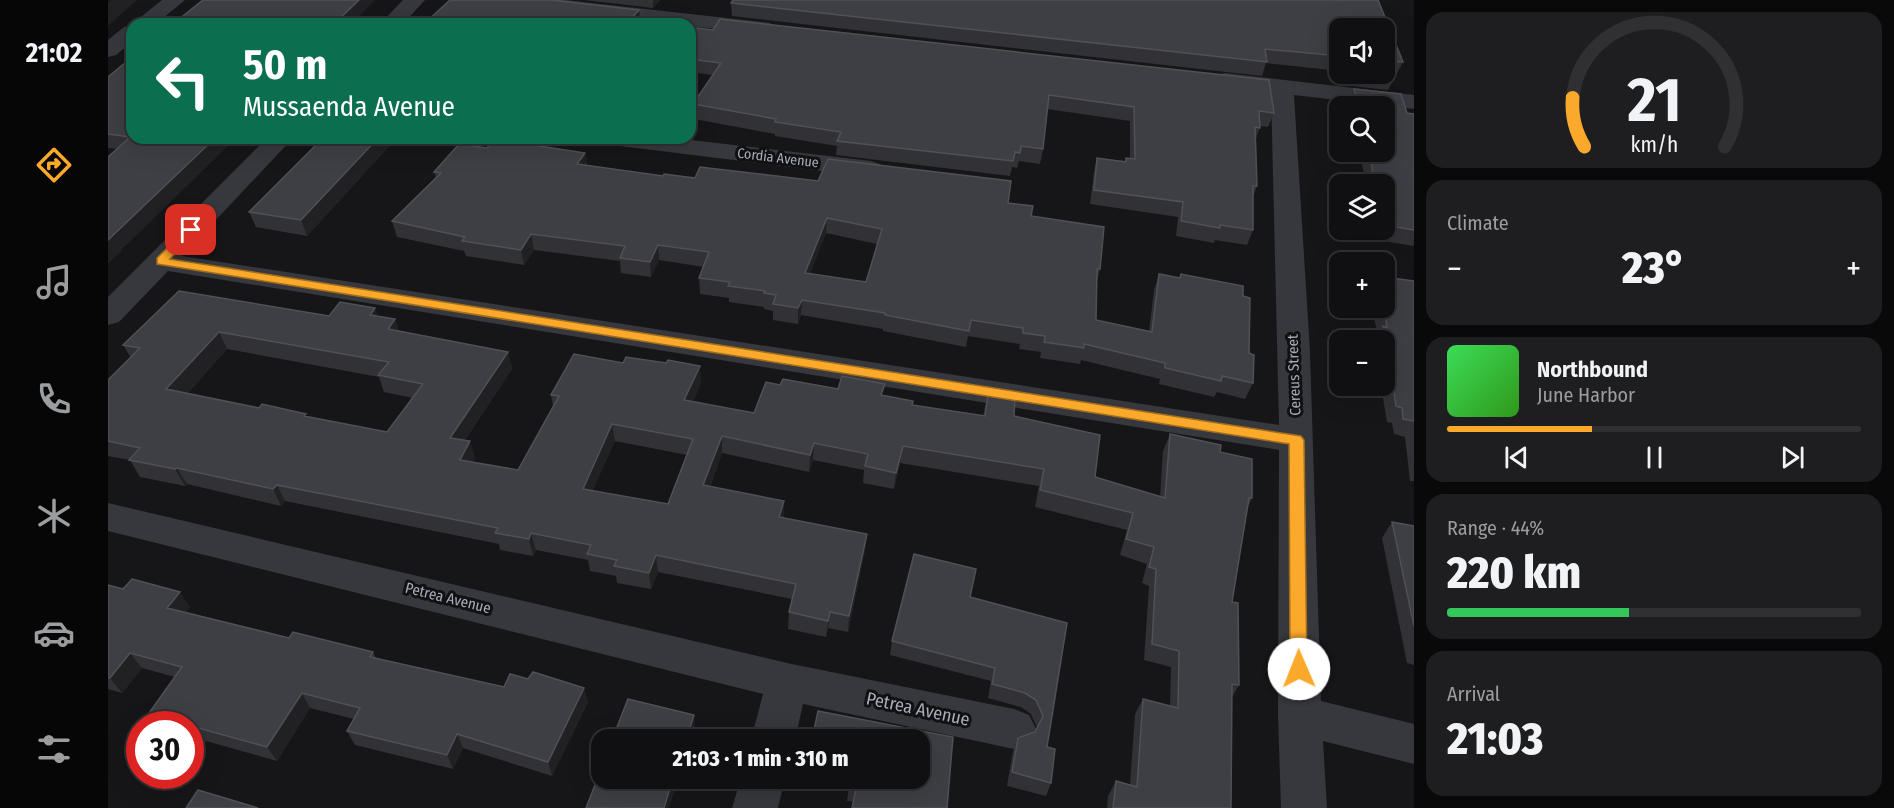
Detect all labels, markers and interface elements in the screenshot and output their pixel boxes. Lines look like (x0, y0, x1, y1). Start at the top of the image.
map controls (1329, 18, 1395, 396)
button: sound (1329, 18, 1395, 84)
text: 21:02 (26, 37, 82, 69)
text: 50 m (243, 40, 327, 90)
icon: left (144, 42, 222, 120)
text: 21 (1626, 63, 1681, 138)
text: Mussaenda Avenue (243, 91, 455, 123)
button: search (1329, 96, 1395, 162)
text: km/h (1630, 132, 1678, 158)
icon: directions (33, 144, 75, 186)
street label: Cordia Avenue (736, 145, 820, 171)
button: layers (1329, 174, 1395, 240)
pin (165, 204, 216, 255)
text: Climate (1447, 211, 1509, 235)
icon: arrive (174, 213, 207, 246)
text: 23° (1622, 241, 1686, 295)
text: − (1447, 249, 1462, 289)
text: + (1846, 249, 1861, 289)
button: + (1329, 252, 1395, 318)
icon: music (33, 261, 75, 303)
button: − (1329, 330, 1395, 396)
street label: Cereus Street (1284, 334, 1304, 416)
text: Northbound (1537, 356, 1648, 383)
icon: phone (33, 378, 75, 420)
text: June Harbor (1537, 383, 1635, 407)
icon: previous (1500, 441, 1533, 474)
icon: pause (1638, 441, 1671, 474)
icon: next (1776, 441, 1809, 474)
icon: climate (33, 495, 75, 537)
text: Range · 44% (1447, 516, 1544, 540)
text: 220 km (1447, 546, 1581, 600)
street label: Petrea Avenue (403, 579, 493, 617)
icon: car (33, 612, 75, 654)
position arrow (1267, 637, 1331, 701)
text: Arrival (1447, 682, 1500, 706)
street label: Petrea Avenue (864, 687, 972, 731)
speed limit sign: 30 (126, 711, 204, 789)
text: 21:03 (1447, 712, 1543, 766)
icon: filters (33, 728, 75, 770)
text: 21:03 · 1 min · 310 m (673, 745, 848, 772)

